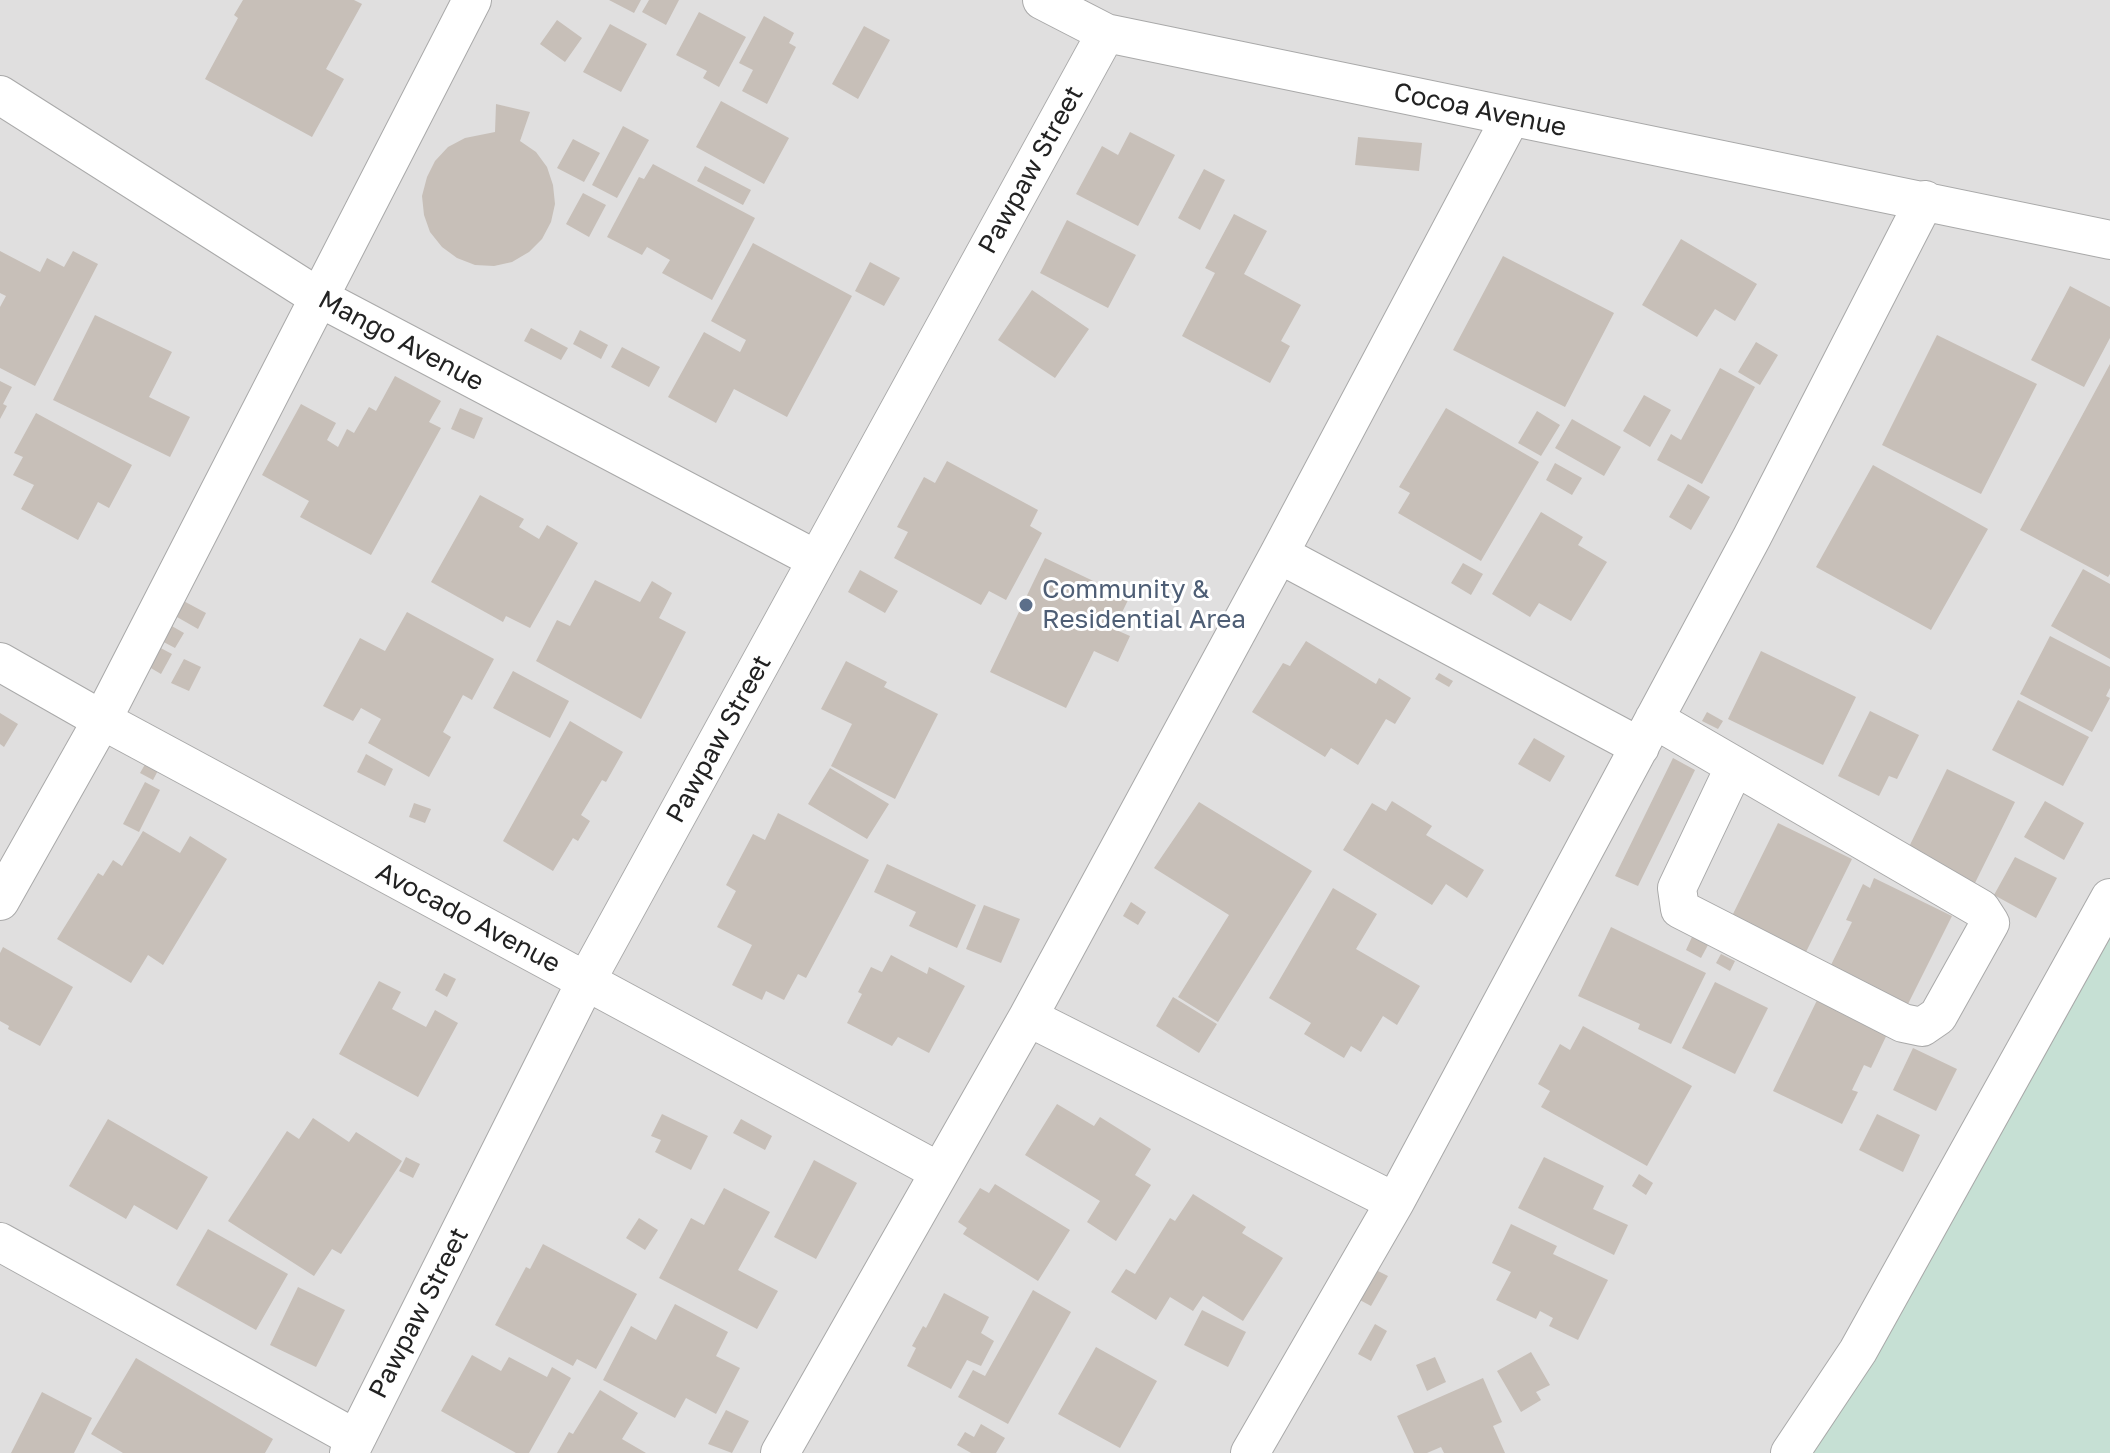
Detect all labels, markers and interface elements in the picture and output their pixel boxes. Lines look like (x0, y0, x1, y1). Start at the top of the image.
street label: Cocoa Avenue (1391, 76, 1569, 144)
street label: Pawpaw Street (972, 81, 1090, 259)
street label: Mango Avenue (313, 284, 489, 398)
place label: Community & Residential Area (1042, 574, 1246, 636)
marker: Community & Residential Area (1017, 596, 1035, 614)
street label: Pawpaw Street (660, 650, 778, 828)
street label: Avocado Avenue (371, 856, 565, 980)
street label: Pawpaw Street (363, 1223, 475, 1403)

